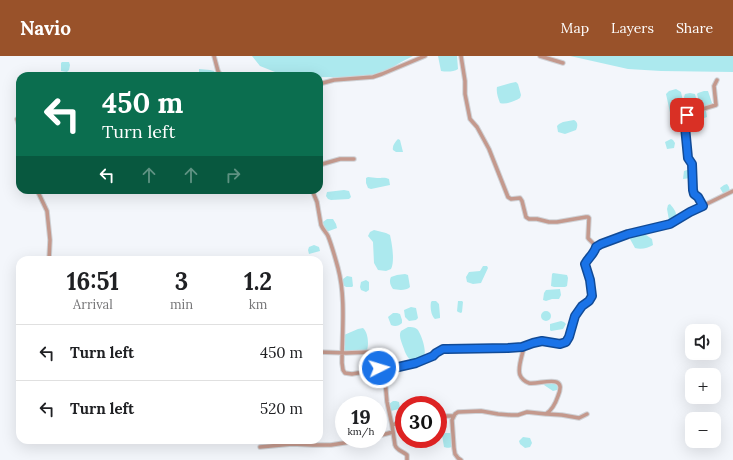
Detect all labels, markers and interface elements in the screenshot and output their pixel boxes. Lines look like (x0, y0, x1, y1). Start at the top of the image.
text: Navio (20, 16, 71, 40)
text: Map (561, 19, 589, 37)
text: Layers (611, 19, 654, 37)
text: Share (676, 19, 713, 37)
text: 450 m (102, 85, 183, 121)
icon: left (36, 88, 88, 140)
pin (670, 98, 704, 132)
icon: arrive (676, 104, 698, 126)
text: Turn left (102, 120, 175, 143)
icon: left (96, 164, 118, 186)
icon: ahead (138, 164, 160, 186)
icon: ahead (180, 164, 202, 186)
icon: right (222, 164, 244, 186)
text: 16:51 (67, 266, 119, 297)
text: 3 (175, 266, 188, 297)
text: 1.2 (244, 266, 272, 297)
text: Arrival (73, 296, 113, 313)
text: min (170, 296, 193, 313)
text: km (249, 296, 267, 313)
map controls (685, 324, 721, 448)
button: sound (685, 324, 721, 360)
icon: left (36, 342, 58, 364)
text: Turn left (70, 343, 134, 362)
text: 450 m (260, 343, 303, 362)
position arrow (358, 347, 400, 389)
button: + (685, 368, 721, 404)
speed limit sign: 30 (395, 396, 447, 448)
icon: left (36, 398, 58, 420)
text: Turn left (70, 399, 134, 418)
text: 520 m (260, 399, 303, 418)
text: 19 (351, 404, 371, 429)
button: − (685, 412, 721, 448)
text: km/h (347, 425, 375, 438)

